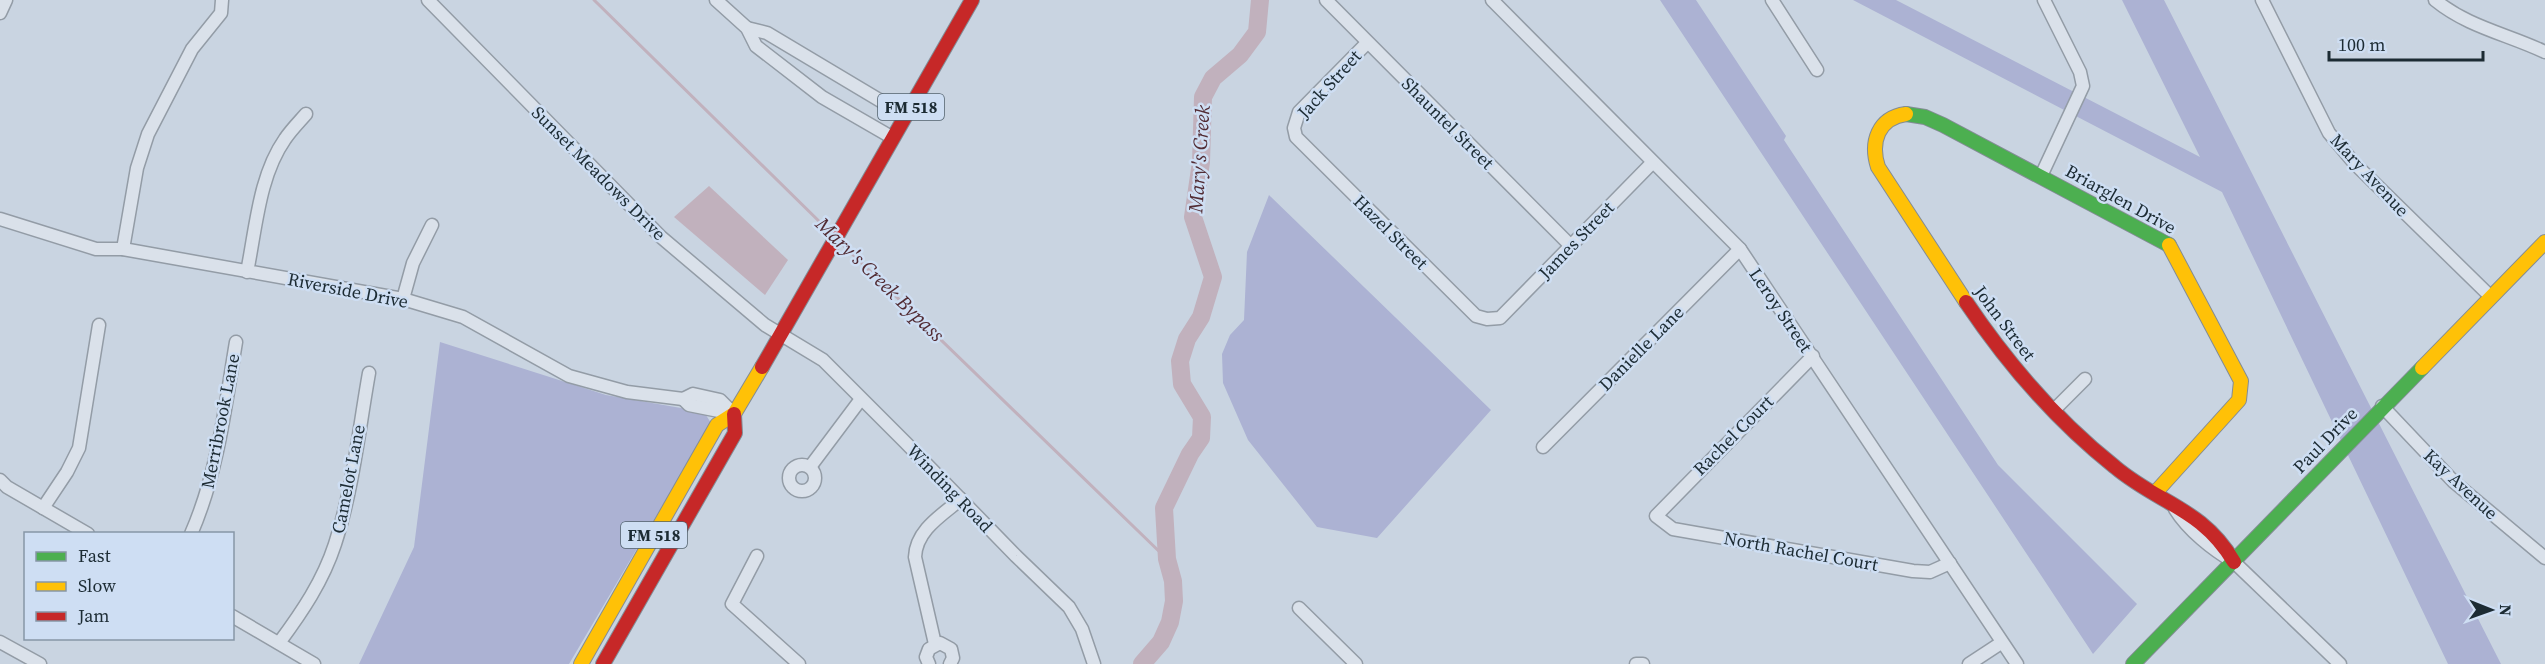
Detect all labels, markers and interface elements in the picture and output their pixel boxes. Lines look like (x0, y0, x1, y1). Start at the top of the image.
scale bar (2329, 24, 2484, 62)
text: 100 m (2338, 32, 2385, 57)
street label: Jack Street (1291, 44, 1367, 125)
street label: Shauntel Street (1396, 71, 1500, 175)
road number: FM 518 (878, 94, 944, 120)
street label: Sunset Meadows Drive (526, 100, 672, 246)
water label: Mary's Creek (1181, 104, 1217, 215)
street label: Mary Avenue (2325, 128, 2415, 222)
street label: Briarglen Drive (2061, 158, 2181, 240)
street label: Hazel Street (1348, 189, 1434, 275)
street label: James Street (1532, 196, 1620, 285)
water label: Mary's Creek Bypass (809, 210, 951, 348)
street label: Leroy Street (1744, 263, 1819, 357)
street label: Riverside Drive (286, 266, 410, 314)
street label: John Street (1968, 279, 2042, 366)
street label: Danielle Lane (1593, 300, 1689, 396)
street label: Merribrook Lane (195, 351, 245, 491)
street label: Rachel Court (1687, 389, 1779, 481)
street label: Paul Drive (2287, 401, 2363, 479)
street label: Camelot Lane (325, 422, 371, 536)
street label: Winding Road (901, 438, 999, 538)
street label: Kay Avenue (2418, 443, 2504, 525)
road number: FM 518 (621, 522, 687, 548)
street label: North Rachel Court (1722, 525, 1880, 577)
legend (24, 532, 234, 640)
text: Fast (78, 543, 111, 568)
text: Slow (78, 573, 116, 598)
north arrow (2461, 580, 2521, 640)
text: Jam (77, 603, 110, 628)
text: N (2495, 604, 2517, 617)

